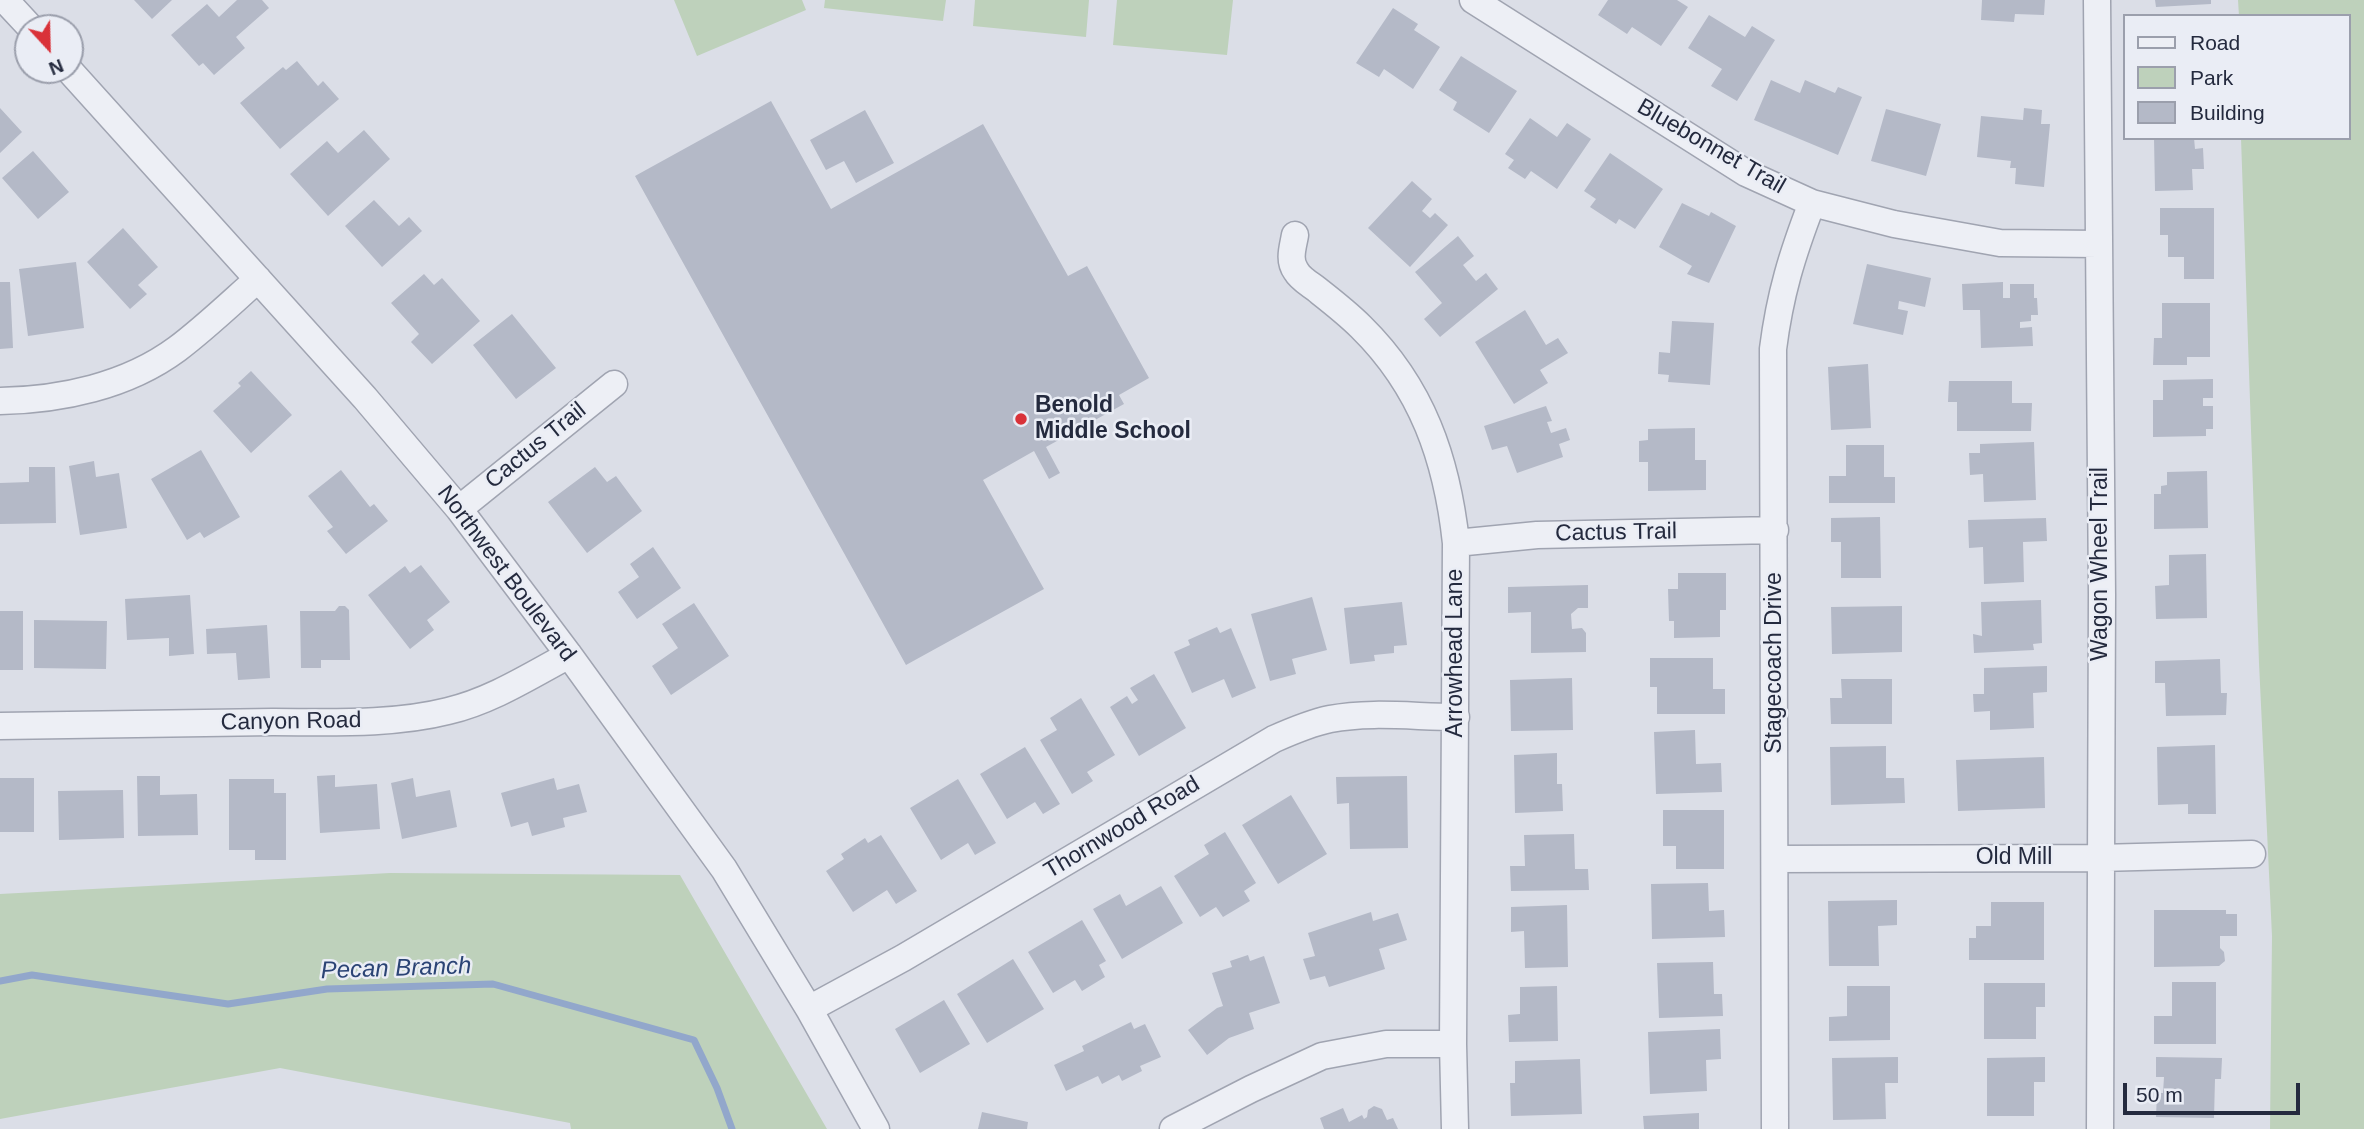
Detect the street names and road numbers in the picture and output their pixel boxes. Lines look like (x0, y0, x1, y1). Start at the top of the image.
street label: Bluebonnet Trail (1632, 93, 1790, 201)
street label: Cactus Trail (480, 397, 592, 495)
street label: Wagon Wheel Trail (2087, 467, 2115, 661)
street label: Northwest Boulevard (431, 480, 581, 668)
street label: Cactus Trail (1555, 518, 1677, 548)
street label: Arrowhead Lane (1442, 569, 1470, 737)
street label: Stagecoach Drive (1761, 572, 1789, 754)
street label: Canyon Road (220, 707, 362, 737)
street label: Thornwood Road (1039, 771, 1205, 885)
street label: Old Mill (1976, 844, 2052, 872)

